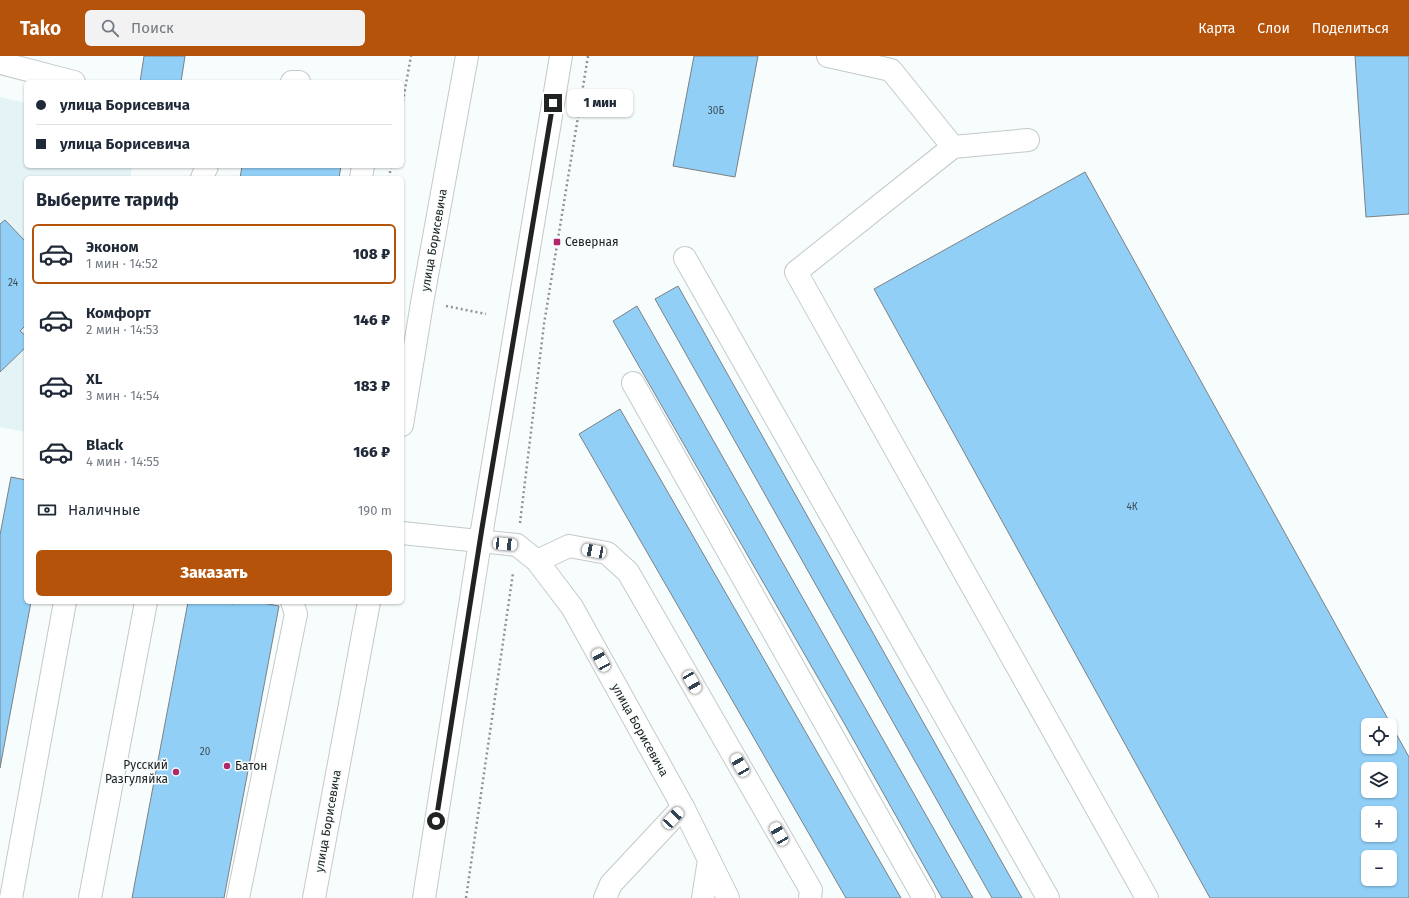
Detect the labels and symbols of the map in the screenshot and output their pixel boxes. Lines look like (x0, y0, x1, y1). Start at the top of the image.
callout: 1 мин (567, 89, 633, 117)
route end (544, 94, 562, 112)
house number: 30Б (708, 105, 724, 117)
street label: улица Борисевича (418, 188, 450, 292)
place label: Северная (565, 235, 619, 249)
marker: Северная (552, 237, 562, 247)
house number: 24 (8, 277, 19, 289)
house number: 4К (1126, 501, 1138, 513)
car (493, 537, 517, 551)
car (581, 543, 607, 559)
car (590, 647, 612, 673)
car (681, 669, 703, 695)
street label: улица Борисевича (609, 681, 671, 779)
house number: 20 (200, 746, 211, 758)
car (729, 752, 751, 778)
place label: Русский Разгуляйка (105, 758, 168, 786)
place label: Батон (235, 759, 267, 773)
marker: Батон (222, 761, 232, 771)
marker: Русский Разгуляйка (171, 767, 181, 777)
street label: улица Борисевича (312, 769, 344, 873)
car (660, 805, 686, 831)
route start (427, 812, 445, 830)
car (768, 821, 790, 847)

